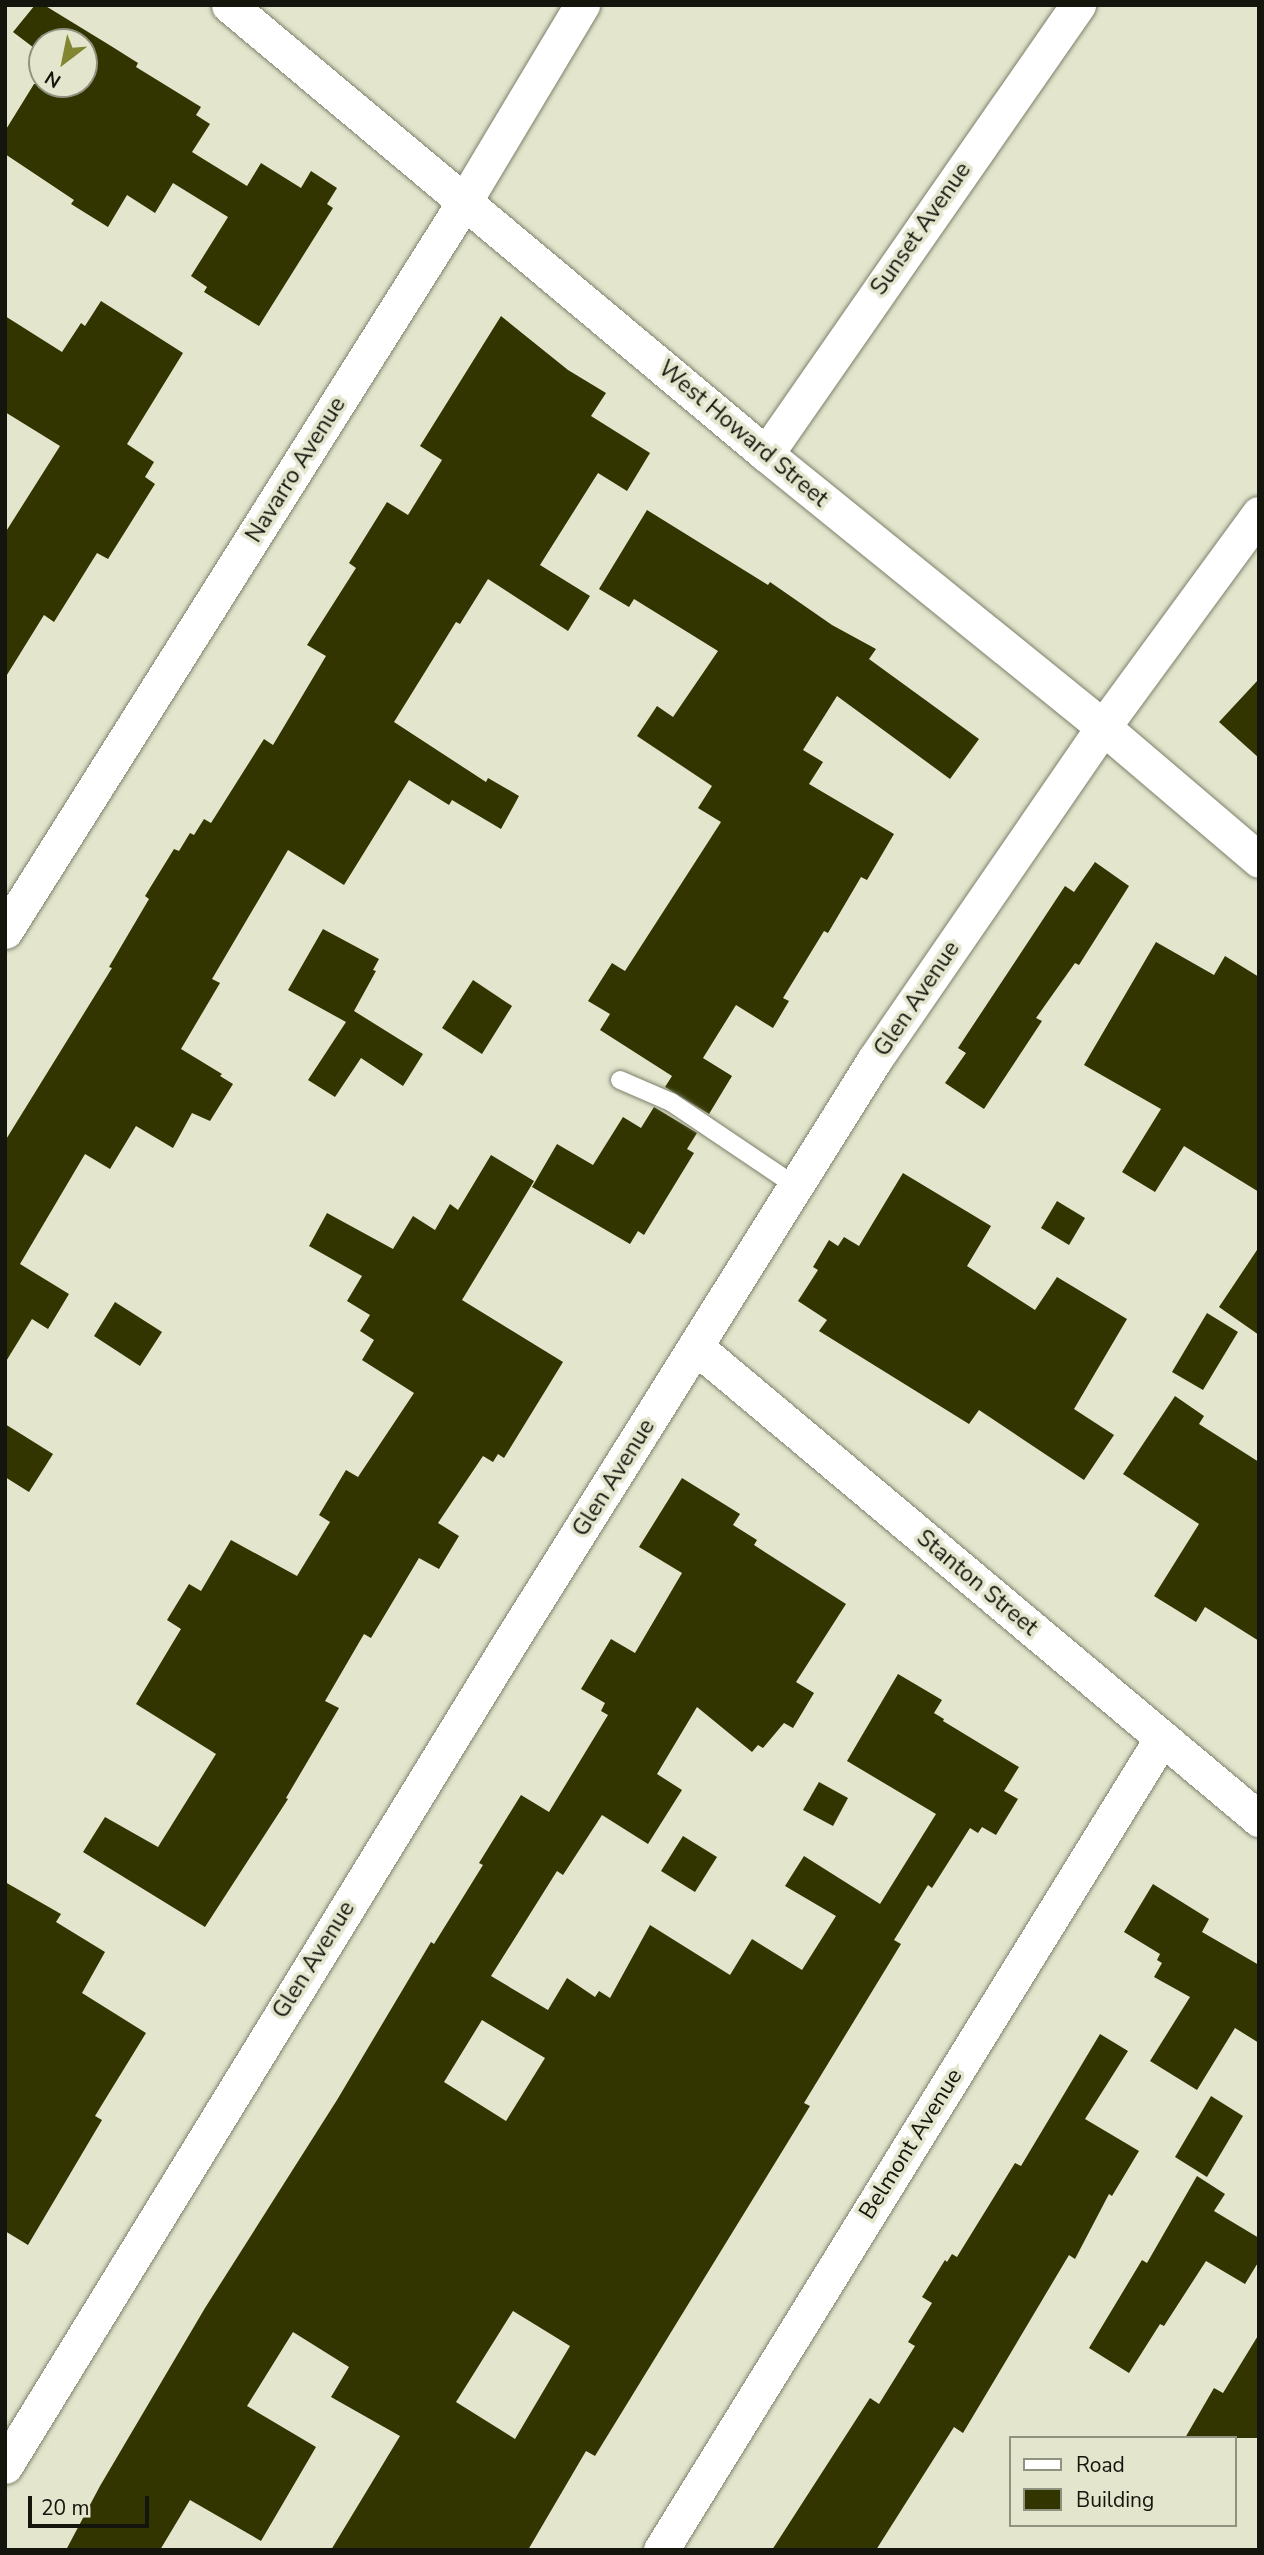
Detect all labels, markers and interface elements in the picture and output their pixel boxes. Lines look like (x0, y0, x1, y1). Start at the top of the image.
north arrow (28, 28, 98, 98)
text: N (40, 64, 66, 94)
street label: Sunset Avenue (865, 157, 977, 301)
street label: West Howard Street (653, 355, 833, 513)
street label: Navarro Avenue (240, 392, 352, 548)
street label: Glen Avenue (868, 936, 966, 1062)
street label: Glen Avenue (567, 1414, 661, 1542)
street label: Stanton Street (911, 1524, 1043, 1642)
street label: Glen Avenue (267, 1896, 361, 2024)
street label: Belmont Avenue (854, 2064, 968, 2224)
legend (1009, 2436, 1236, 2527)
text: Road (1076, 2451, 1125, 2479)
scale bar (32, 2482, 152, 2526)
text: Building (1076, 2486, 1154, 2514)
text: 20 m (41, 2494, 90, 2522)

